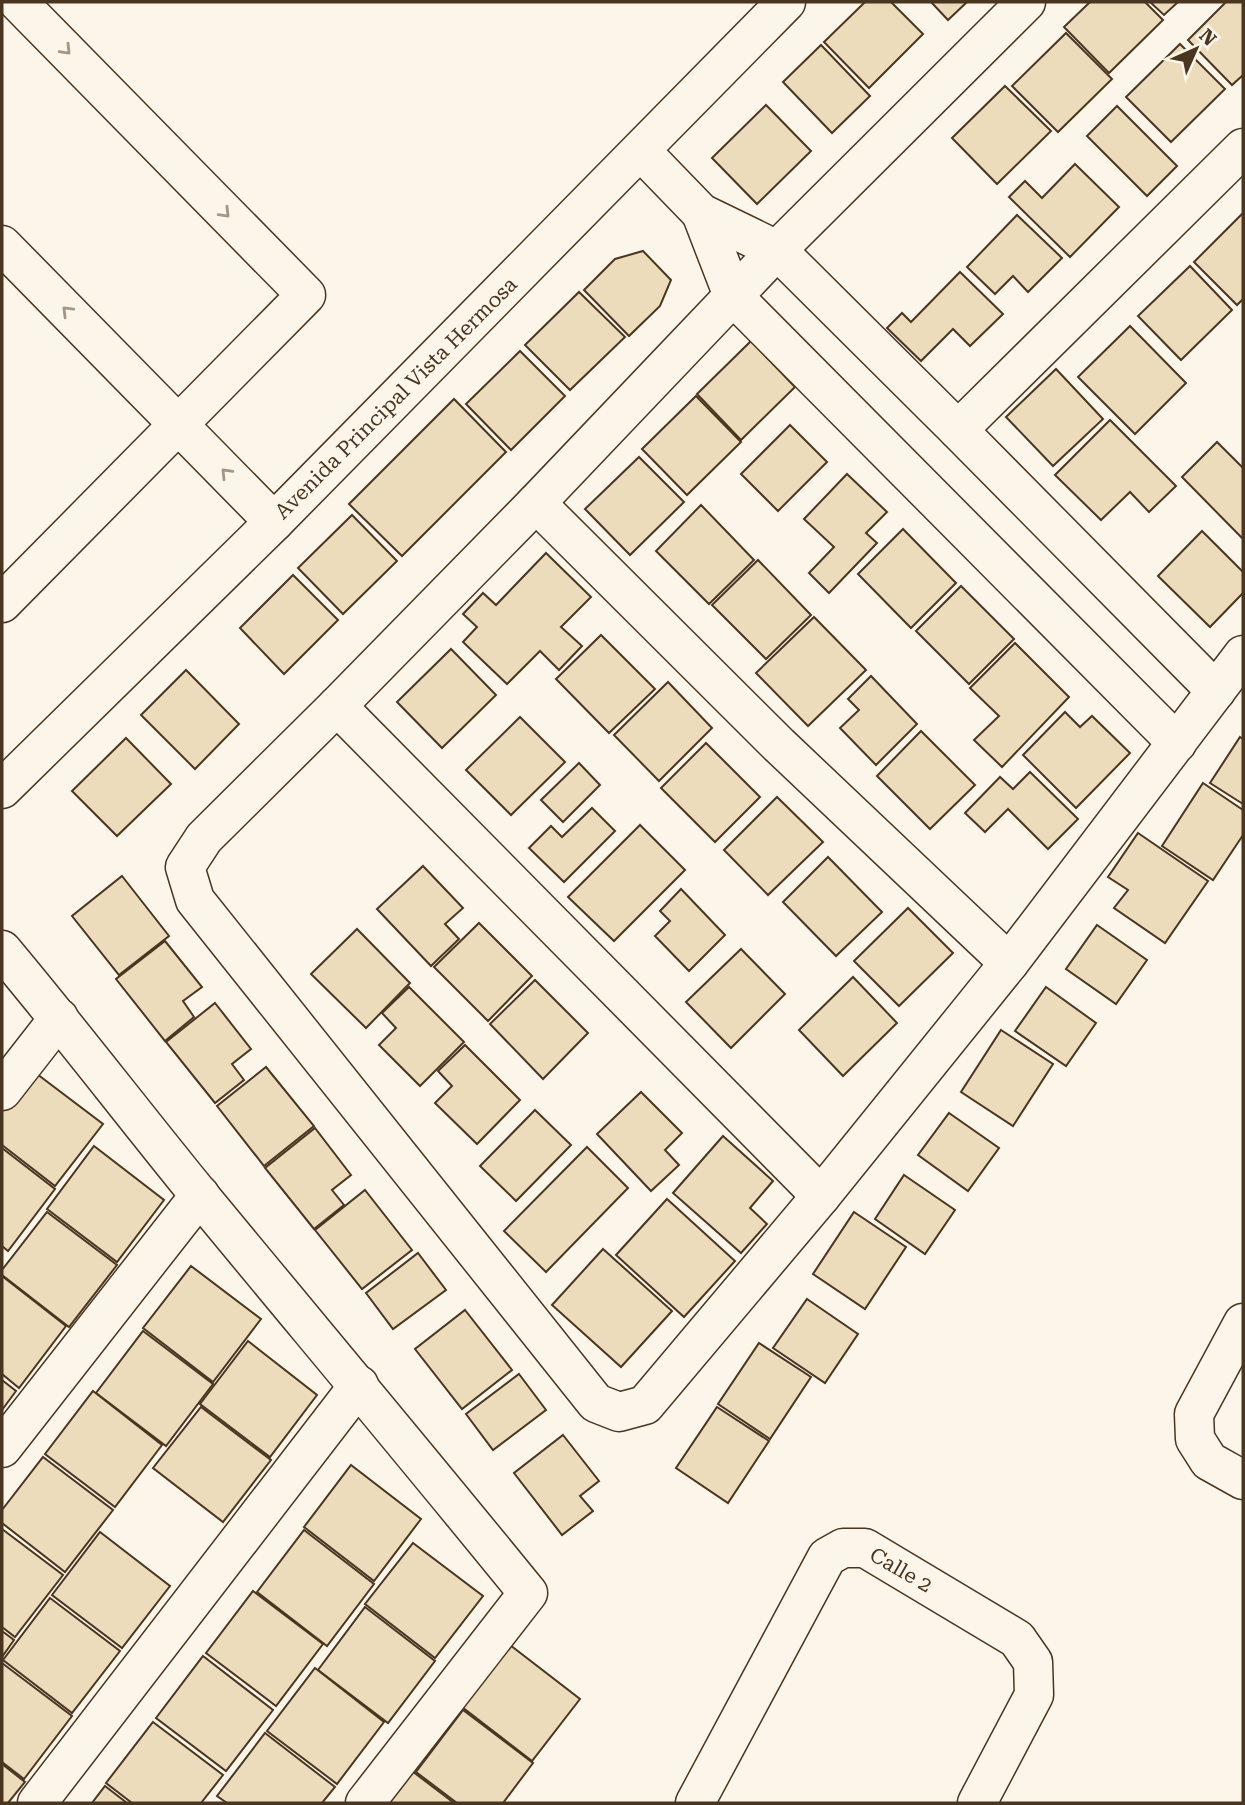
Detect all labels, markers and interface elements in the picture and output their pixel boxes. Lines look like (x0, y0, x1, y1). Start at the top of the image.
north arrow (1161, 14, 1231, 84)
text: N (1194, 24, 1221, 51)
one-way arrow (58, 42, 71, 55)
one-way arrow (217, 204, 230, 217)
street label: Avenida Principal Vista Hermosa (270, 272, 522, 524)
one-way arrow (62, 306, 75, 319)
one-way arrow (222, 468, 235, 481)
street label: Calle 2 (866, 1543, 936, 1597)

